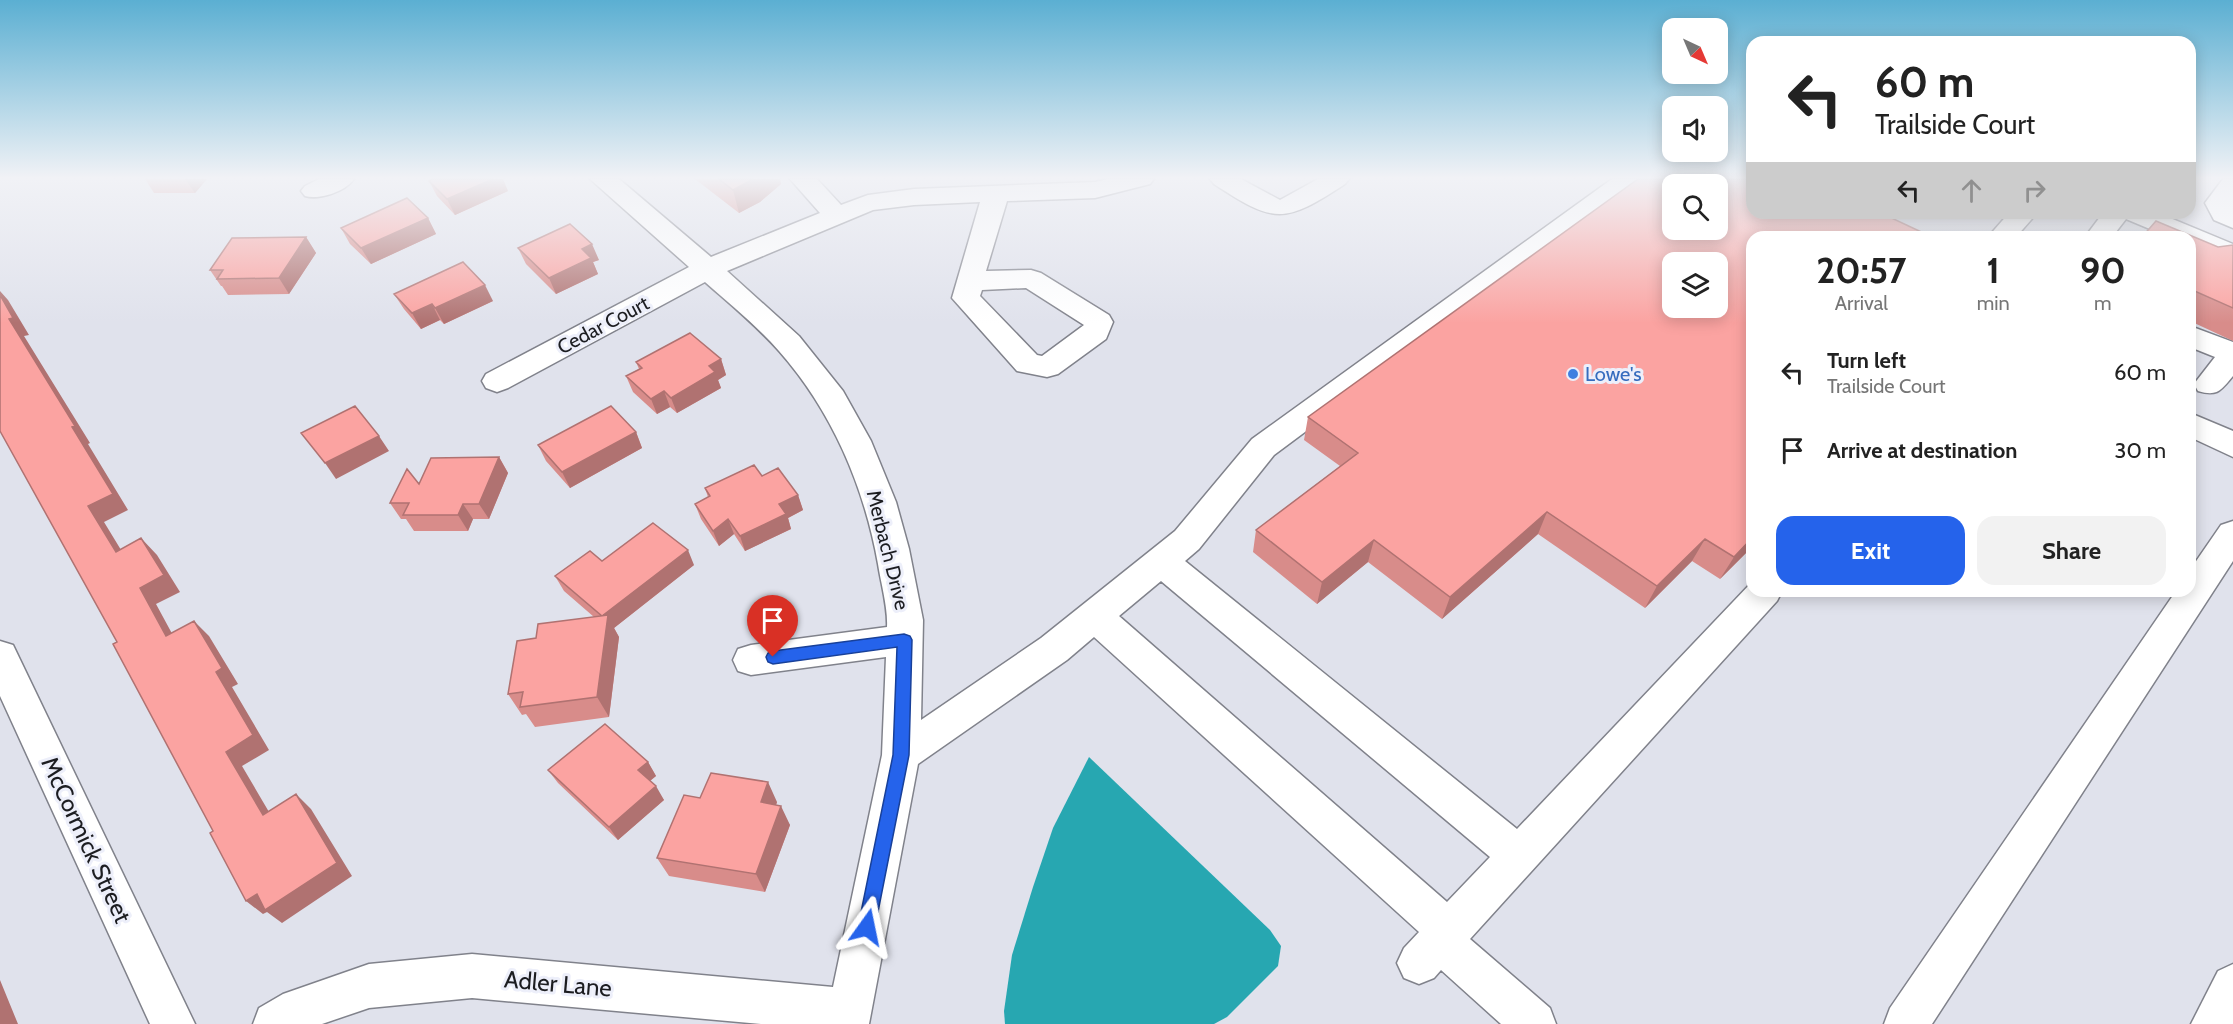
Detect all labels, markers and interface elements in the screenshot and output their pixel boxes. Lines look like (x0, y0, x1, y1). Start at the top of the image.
north arrow (1662, 18, 1728, 84)
map controls (1662, 18, 1728, 318)
text: 60 m (1875, 56, 1974, 108)
icon: left (1776, 60, 1854, 138)
button: sound (1662, 96, 1728, 162)
text: Trailside Court (1875, 108, 2035, 141)
button: search (1662, 174, 1728, 240)
icon: left (1892, 174, 1925, 207)
icon: ahead (1955, 174, 1988, 207)
icon: right (2018, 174, 2051, 207)
text: 20:57 (1816, 248, 1906, 292)
text: 1 (1987, 248, 2000, 292)
text: 90 (2080, 248, 2126, 292)
button: layers (1662, 252, 1728, 318)
street label: Cedar Court (553, 291, 653, 359)
text: Arrival (1835, 291, 1888, 315)
text: min (1977, 291, 2010, 315)
text: m (2094, 291, 2112, 315)
text: Turn left (1827, 347, 1906, 374)
icon: left (1776, 356, 1809, 389)
text: 60 m (2114, 359, 2166, 386)
place label: Lowe's (1585, 362, 1642, 386)
marker: Lowe's (1566, 367, 1580, 381)
text: Trailside Court (1827, 374, 1946, 398)
icon: arrive (1776, 434, 1809, 467)
text: Arrive at destination (1827, 437, 2017, 464)
text: 30 m (2114, 437, 2166, 464)
street label: Merbach Drive (862, 488, 914, 612)
button: Exit (1776, 516, 1965, 585)
button: Share (1977, 516, 2166, 585)
pin (747, 595, 798, 657)
icon: arrive (756, 604, 789, 637)
street label: McCormick Street (35, 752, 138, 927)
position arrow (835, 895, 899, 959)
street label: Adler Lane (503, 964, 613, 1003)

